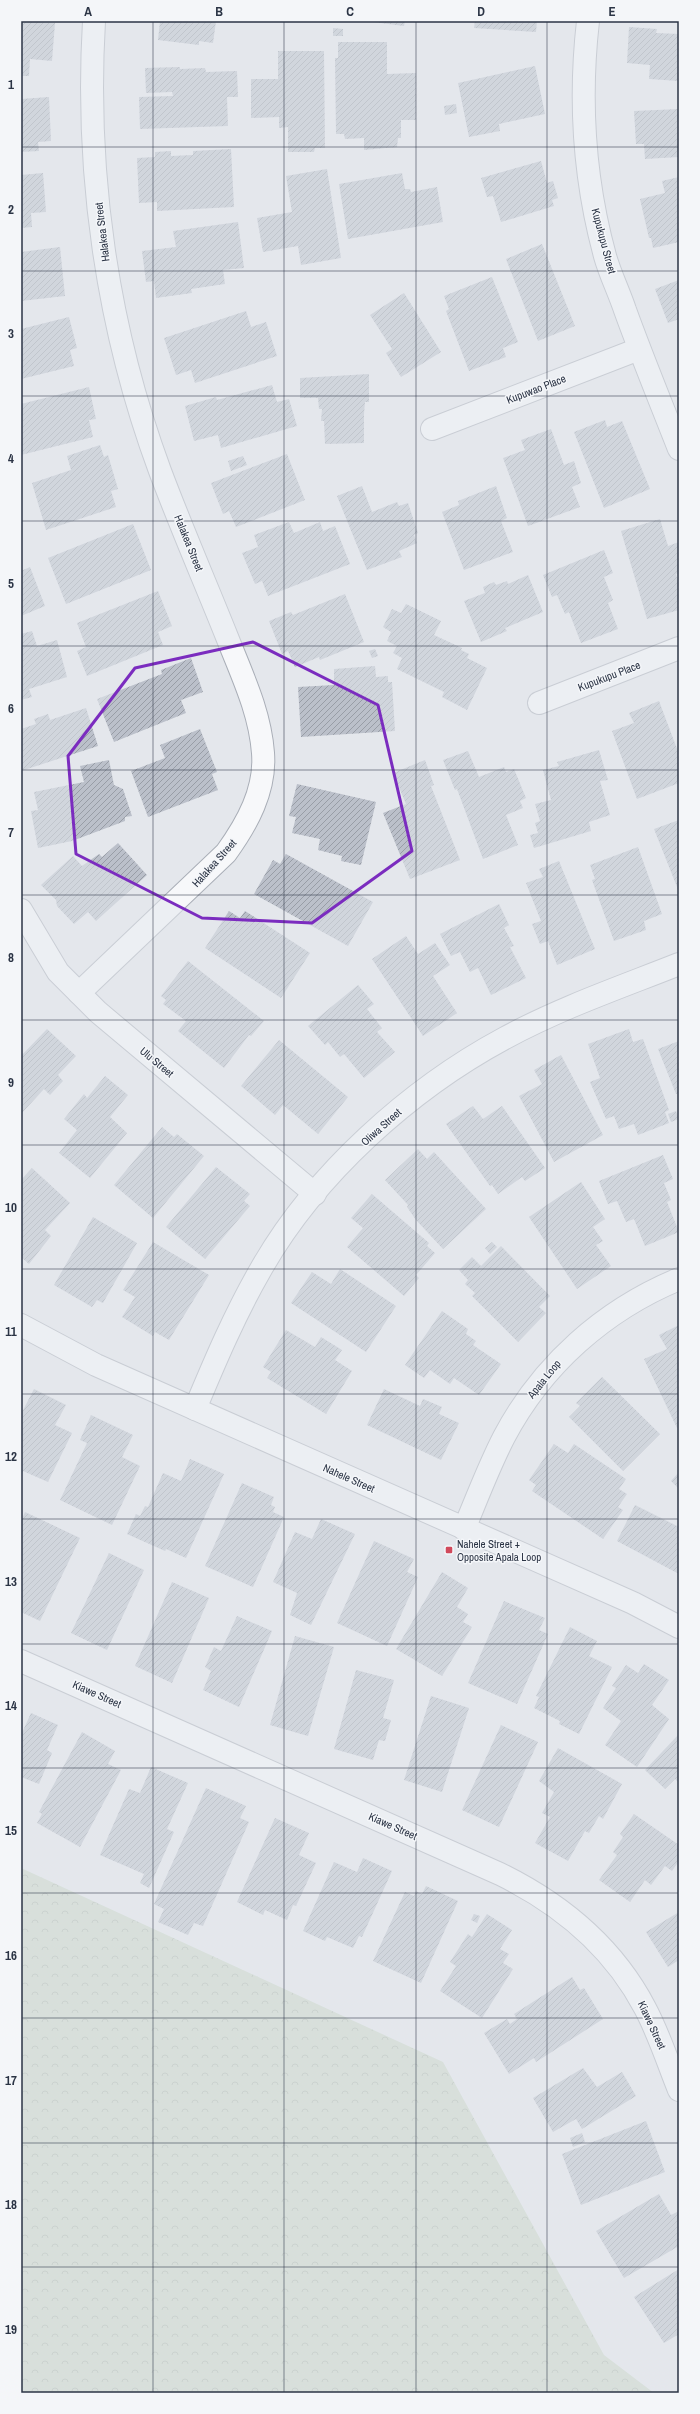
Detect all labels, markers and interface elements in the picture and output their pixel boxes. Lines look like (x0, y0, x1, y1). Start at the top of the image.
text: A (84, 3, 92, 20)
text: B (215, 3, 223, 20)
text: C (346, 3, 354, 20)
text: D (477, 3, 485, 20)
text: E (608, 3, 616, 20)
text: 1 (8, 76, 14, 93)
text: 2 (8, 201, 14, 218)
street label: Halakea Street (91, 201, 113, 262)
street label: Kupukupu Street (589, 207, 620, 276)
text: 3 (8, 325, 14, 342)
street label: Kupuwao Place (504, 371, 568, 407)
text: 4 (8, 450, 14, 467)
street label: Halakea Street (171, 513, 207, 574)
text: 5 (8, 575, 14, 592)
street label: Kupukupu Place (576, 658, 642, 694)
text: 6 (8, 700, 14, 717)
text: 7 (8, 824, 14, 841)
street label: Halakea Street (189, 836, 239, 890)
text: 8 (8, 949, 14, 966)
street label: Ulu Street (137, 1044, 177, 1081)
text: 9 (8, 1074, 14, 1091)
street label: Oliwa Street (358, 1105, 404, 1149)
text: 10 (5, 1199, 17, 1216)
text: 11 (5, 1323, 17, 1340)
street label: Apala Loop (524, 1357, 564, 1402)
text: 12 (5, 1448, 17, 1465)
street label: Nahele Street (321, 1460, 377, 1496)
place label: Nahele Street + Opposite Apala Loop (457, 1537, 541, 1564)
marker: Nahele Street + Opposite Apala Loop (444, 1545, 454, 1555)
text: 13 (5, 1573, 17, 1590)
street label: Kiawe Street (71, 1677, 124, 1711)
text: 14 (5, 1697, 17, 1714)
street label: Kiawe Street (367, 1809, 420, 1843)
text: 15 (5, 1822, 17, 1839)
text: 16 (5, 1947, 17, 1964)
street label: Kiawe Street (635, 1999, 669, 2052)
text: 17 (5, 2072, 17, 2089)
text: 18 (5, 2196, 17, 2213)
text: 19 (5, 2321, 17, 2338)

